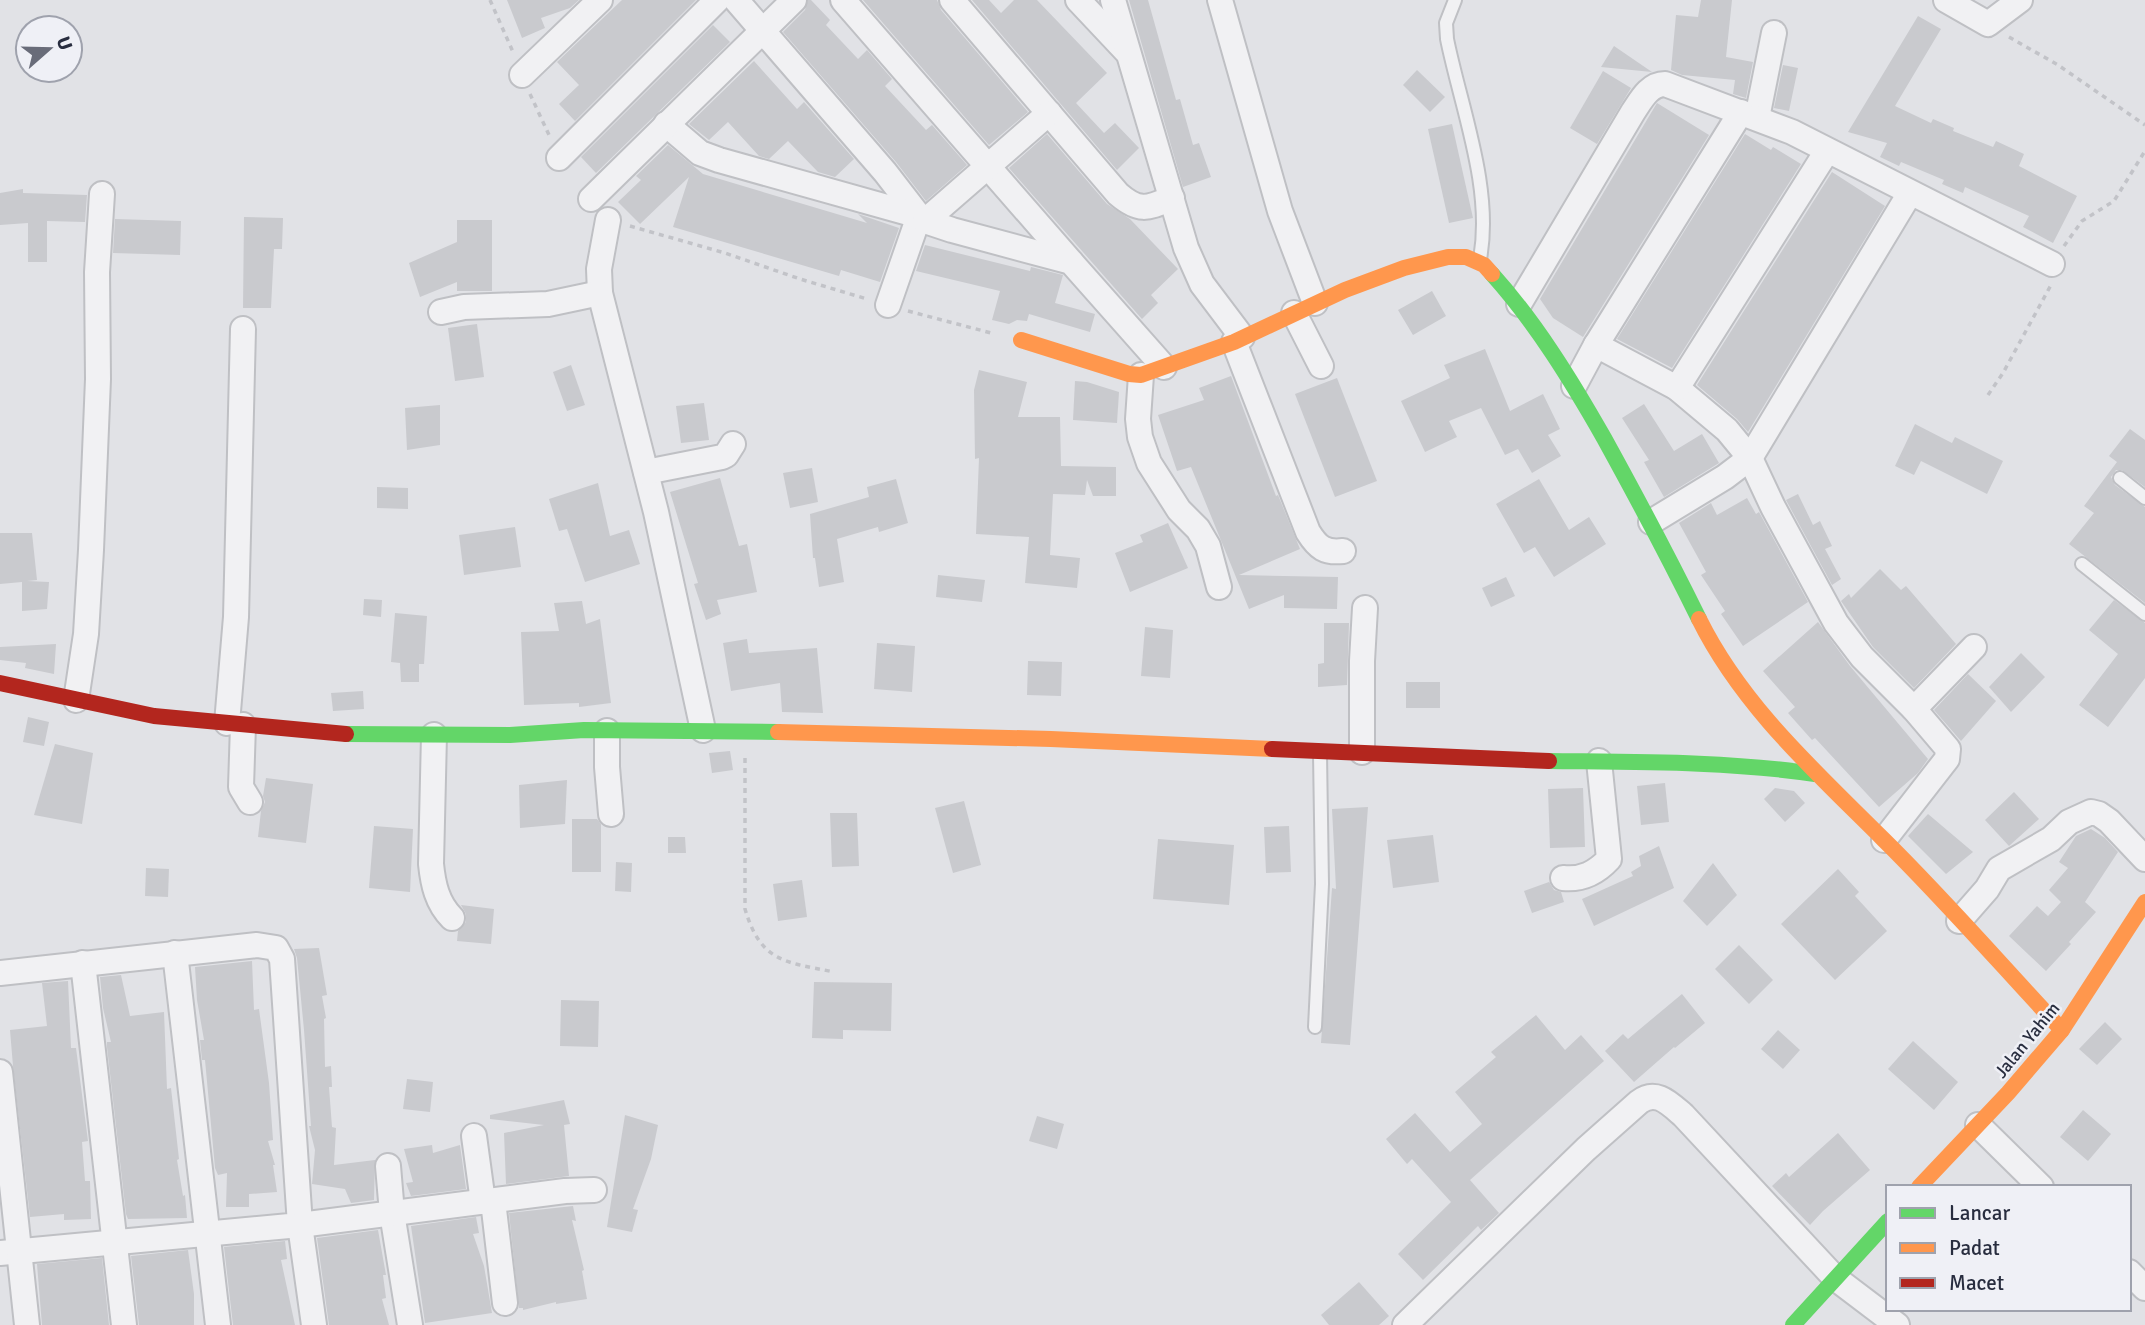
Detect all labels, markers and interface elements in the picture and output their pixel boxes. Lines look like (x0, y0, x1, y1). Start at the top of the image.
north arrow (14, 14, 84, 84)
text: U (51, 33, 77, 54)
street label: Jalan Yahim (1990, 998, 2064, 1082)
legend (1886, 1185, 2131, 1311)
text: Lancar (1949, 1200, 2010, 1226)
text: Padat (1949, 1235, 2000, 1261)
text: Macet (1949, 1270, 2004, 1296)

